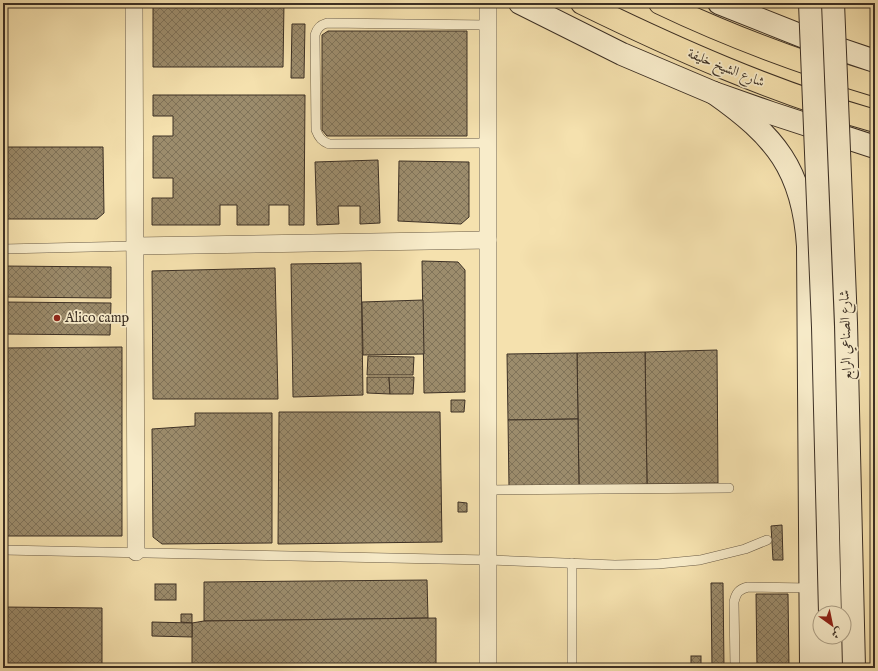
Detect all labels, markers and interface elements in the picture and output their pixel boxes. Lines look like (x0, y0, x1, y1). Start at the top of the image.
street label: شارع الشيخ خليفة (684, 44, 767, 94)
street label: شارع الصناعي الرابع (835, 289, 861, 380)
place label: Alico camp (64, 309, 129, 327)
marker: Alico camp (52, 313, 62, 323)
north arrow (812, 605, 852, 645)
text: ش (828, 624, 845, 641)

